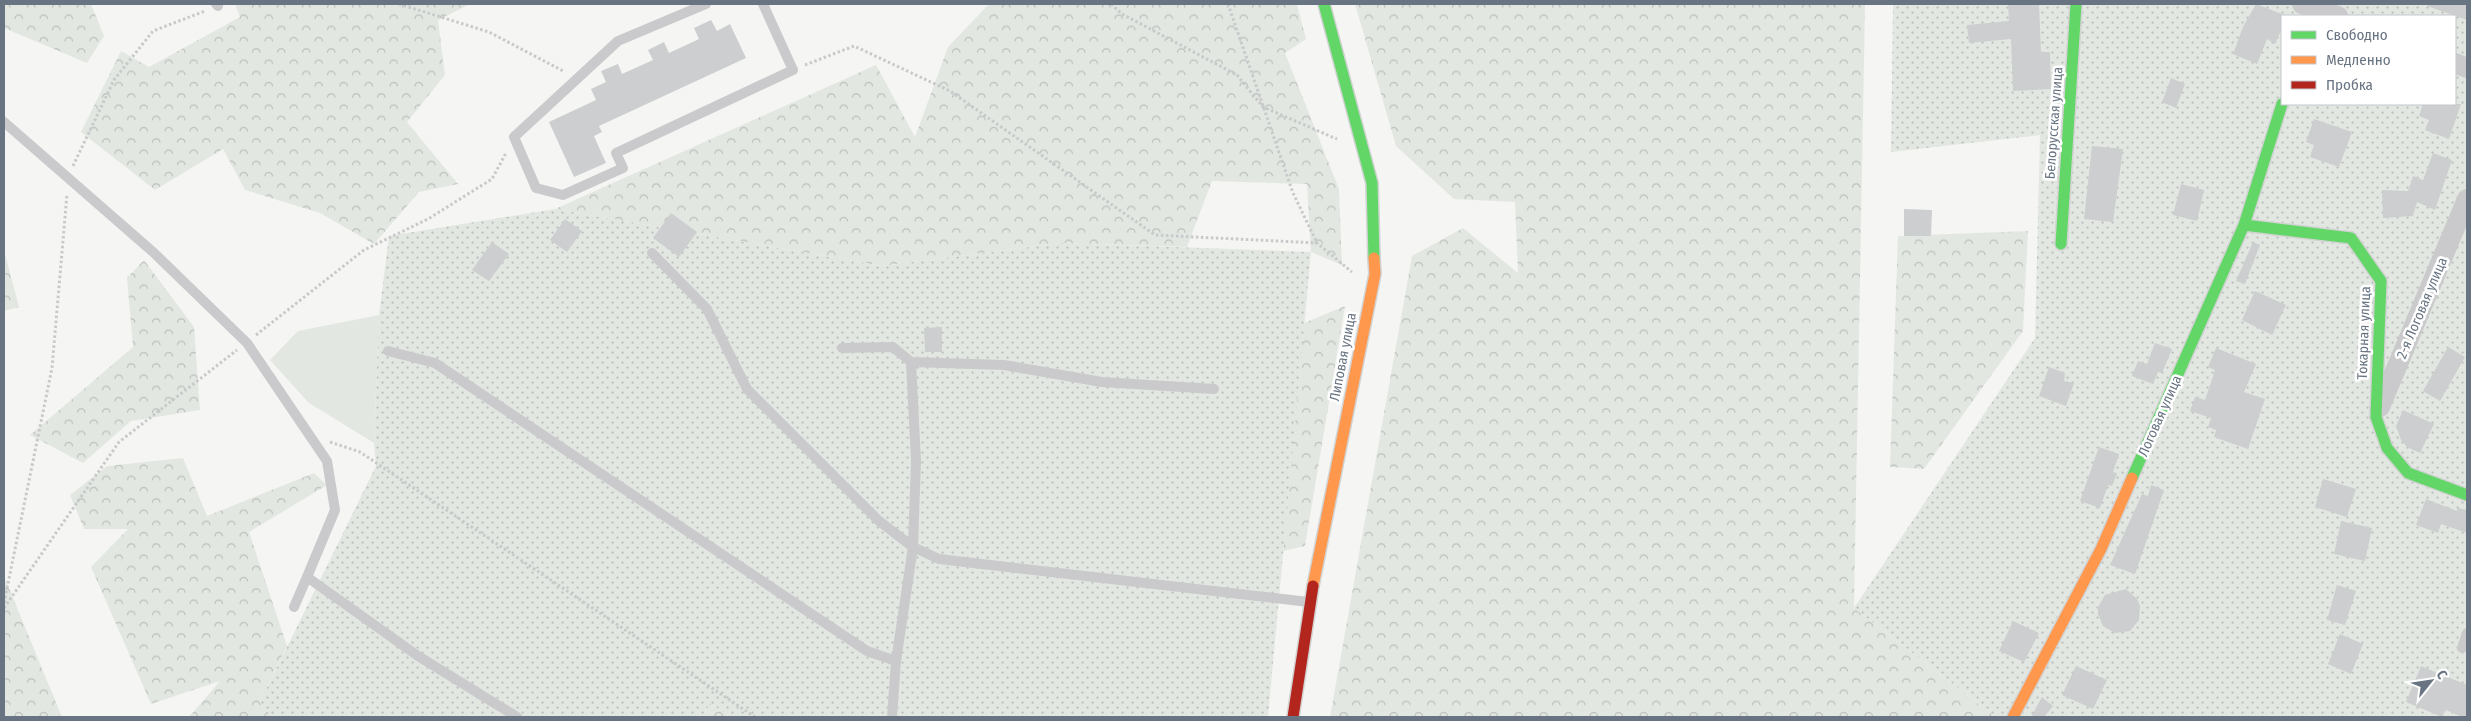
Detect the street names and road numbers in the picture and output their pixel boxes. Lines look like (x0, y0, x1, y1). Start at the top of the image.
street label: Белорусская улица (2042, 66, 2066, 180)
street label: 2-я Логовая улица (2393, 255, 2451, 361)
street label: Токарная улица (2354, 286, 2374, 380)
street label: Липовая улица (1326, 311, 1360, 403)
street label: Логовая улица (2135, 373, 2186, 459)

